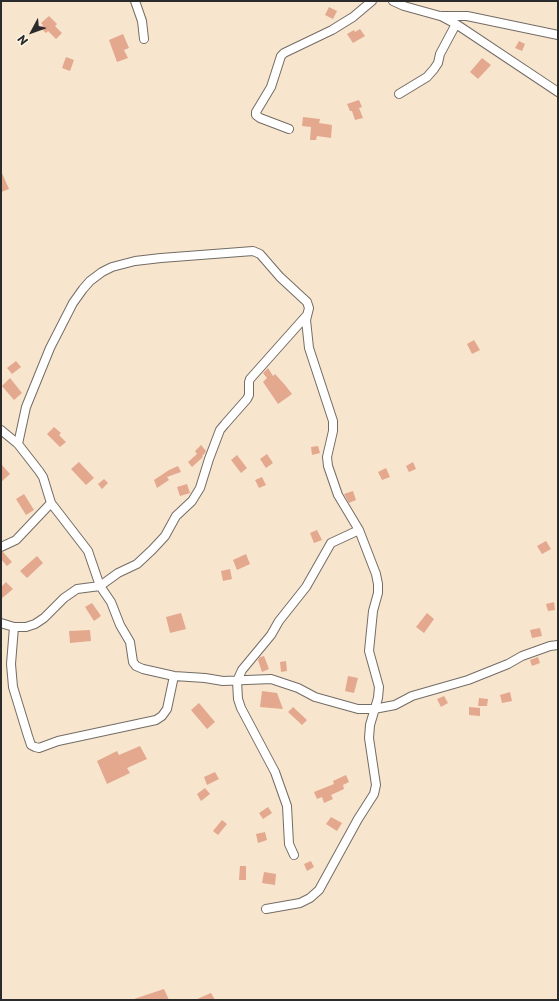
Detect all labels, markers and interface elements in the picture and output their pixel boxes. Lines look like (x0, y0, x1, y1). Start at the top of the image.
north arrow (12, 12, 52, 52)
text: N (13, 31, 32, 49)

